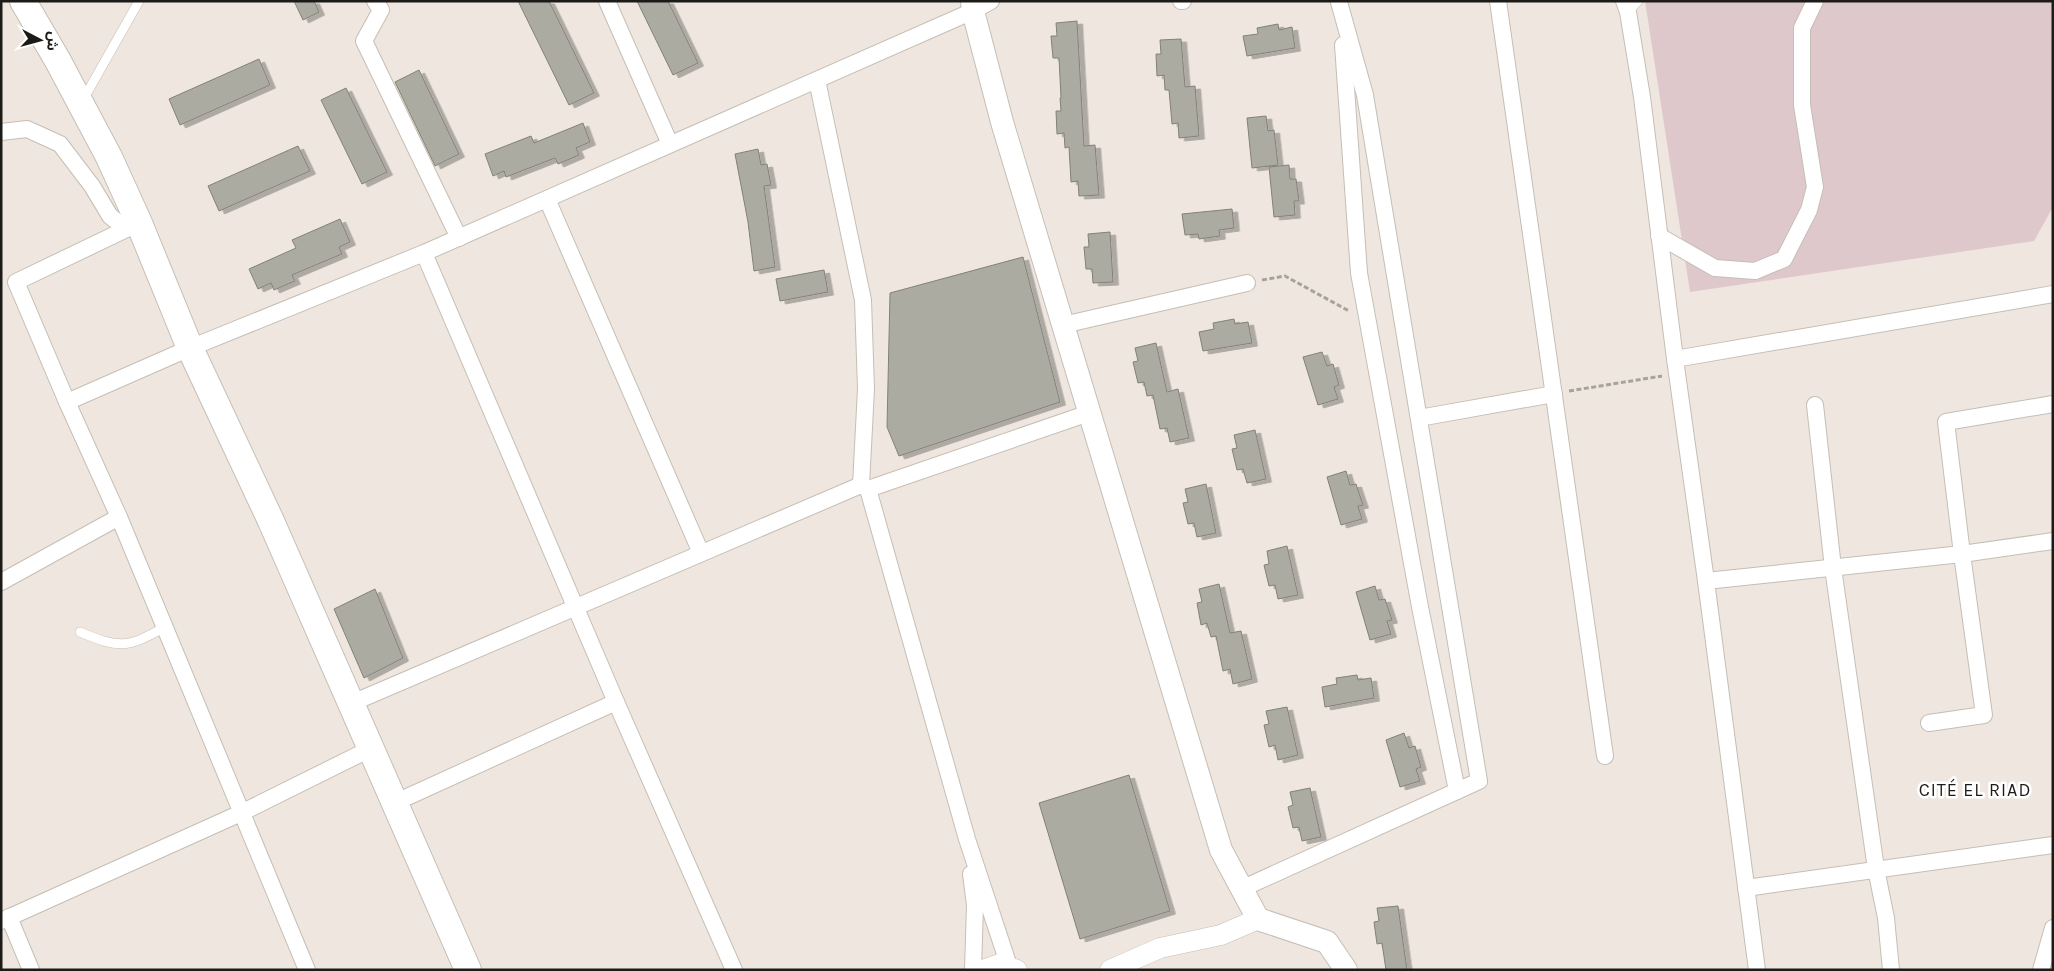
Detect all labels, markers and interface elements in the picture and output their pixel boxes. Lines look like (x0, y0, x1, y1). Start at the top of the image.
north arrow (15, 15, 65, 65)
text: ش (43, 31, 62, 52)
district label: CITÉ EL RIAD (1919, 778, 2031, 801)

